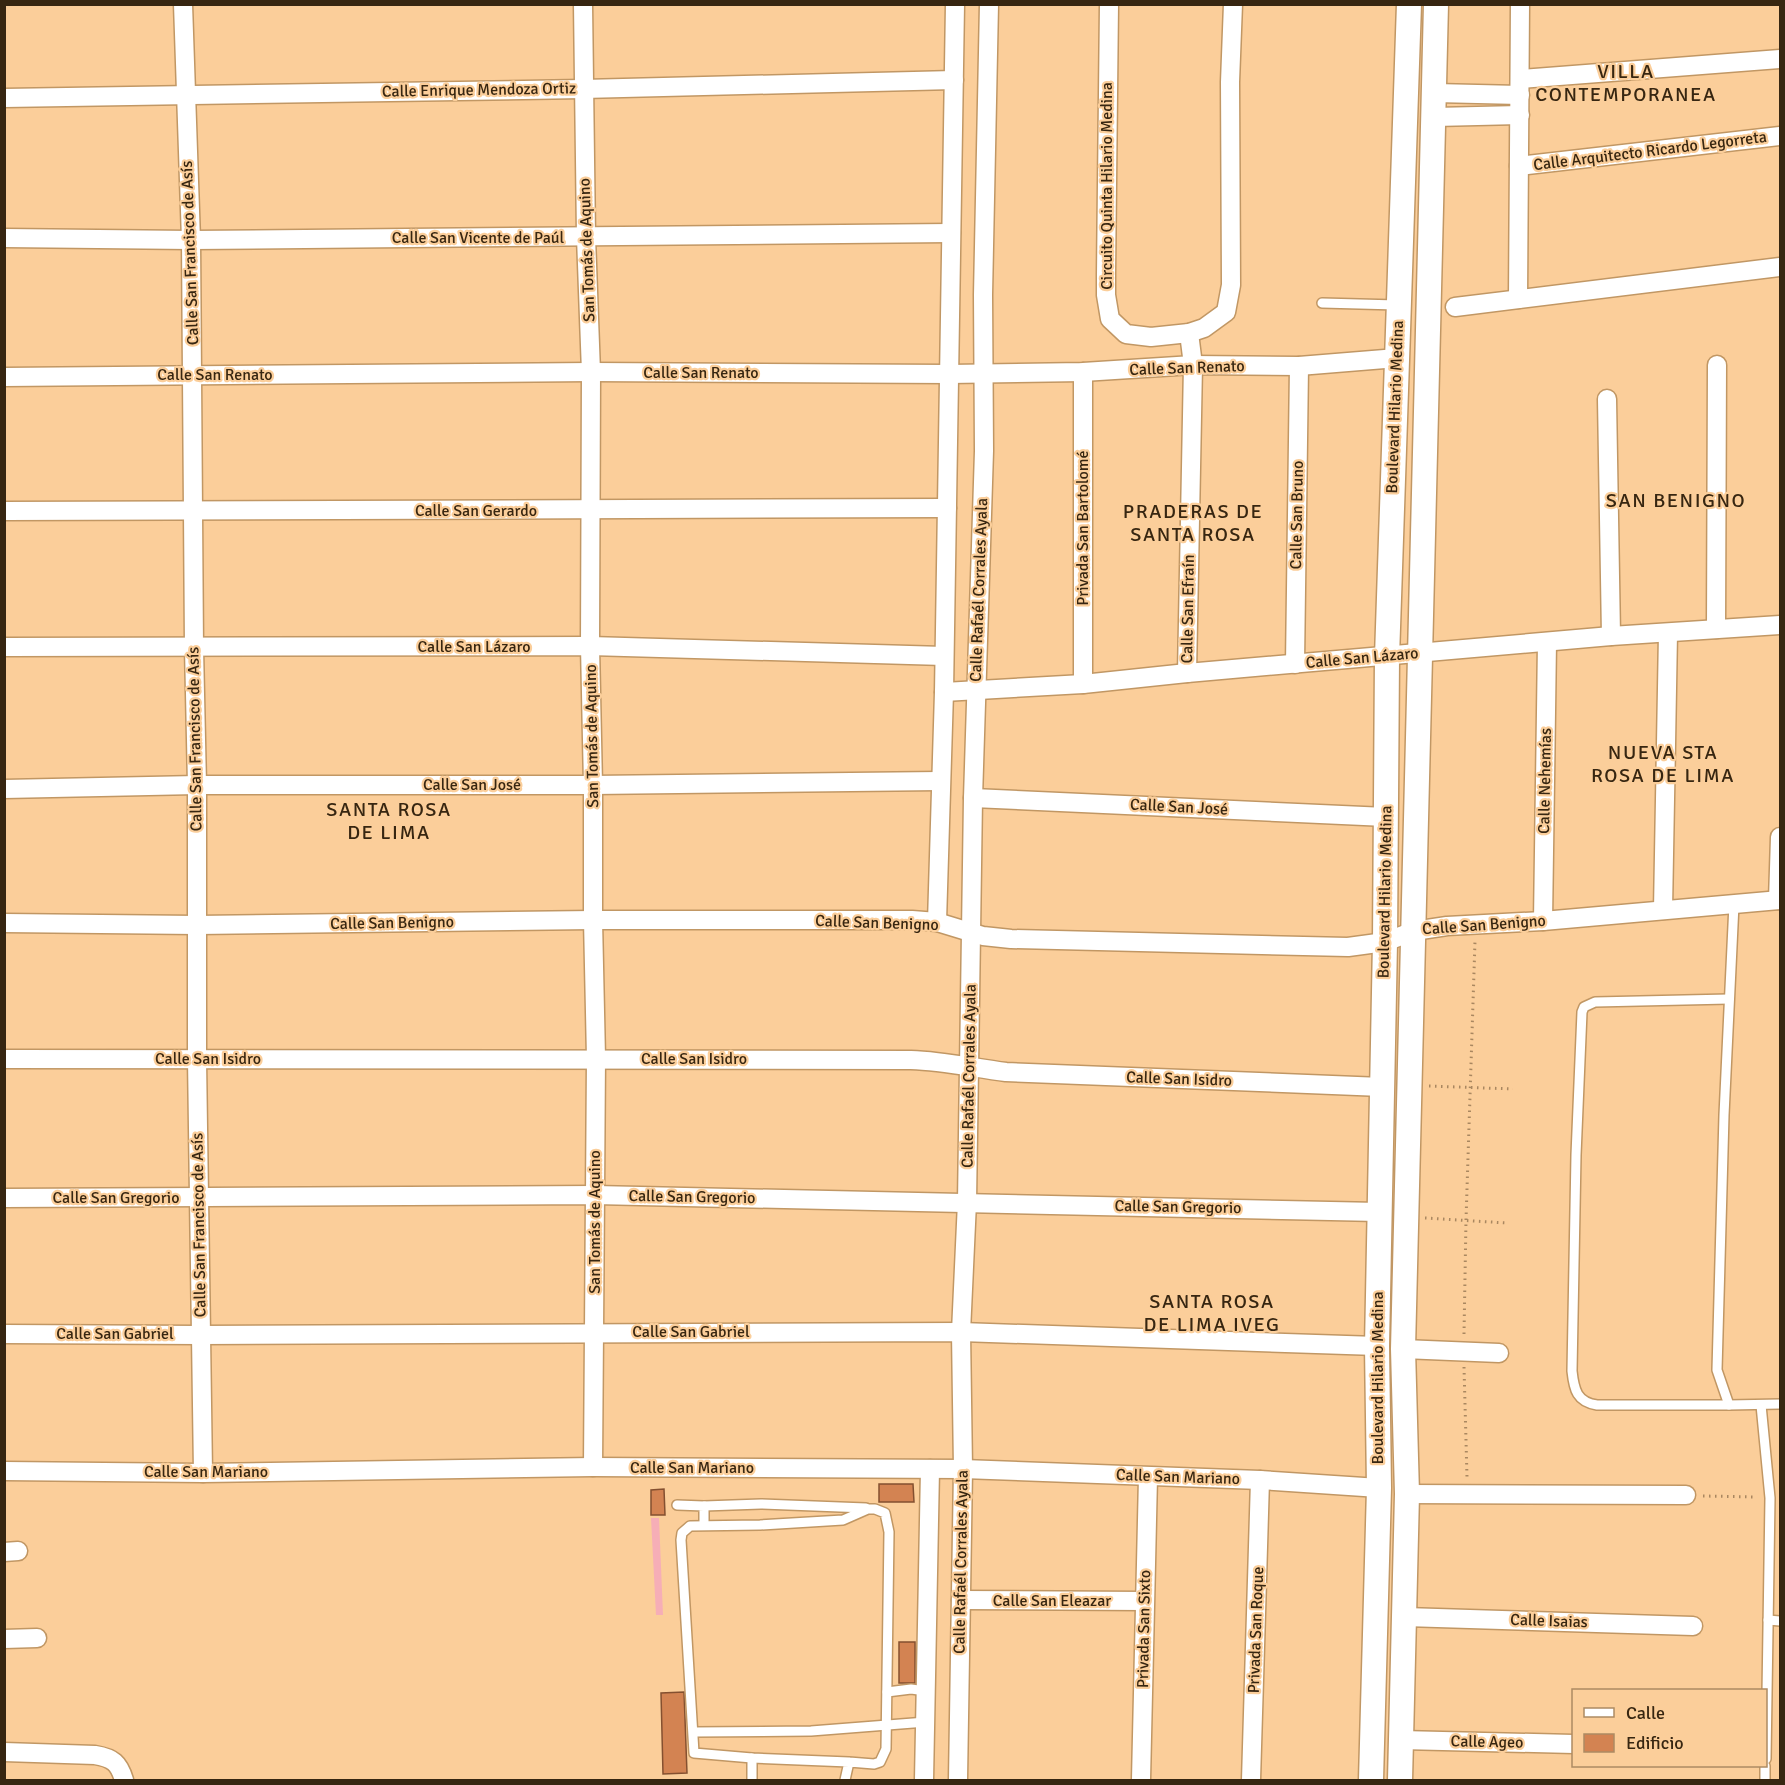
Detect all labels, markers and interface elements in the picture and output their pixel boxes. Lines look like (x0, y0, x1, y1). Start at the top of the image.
district label: VILLA CONTEMPORANEA (1535, 59, 1717, 107)
street label: Calle Enrique Mendoza Ortiz (382, 78, 576, 102)
street label: Circuito Quinta Hilario Medina (1097, 82, 1117, 290)
street label: Calle Arquitecto Ricardo Legorreta (1532, 127, 1768, 175)
street label: Calle San Francisco de Asís (177, 160, 203, 346)
street label: San Tomás de Aquino (574, 178, 600, 322)
street label: Calle San Vicente de Paúl (392, 228, 565, 248)
street label: Boulevard Hilario Medina (1382, 320, 1408, 494)
street label: Calle San Renato (1129, 356, 1245, 380)
street label: Calle San Renato (643, 363, 759, 383)
street label: Calle San Renato (157, 365, 273, 385)
street label: Privada San Bartolomé (1073, 450, 1093, 606)
street label: Calle San Bruno (1286, 461, 1308, 569)
district label: SAN BENIGNO (1606, 488, 1746, 513)
street label: Calle Rafaél Corrales Ayala (966, 498, 992, 682)
district label: PRADERAS DE SANTA ROSA (1123, 499, 1263, 547)
street label: Calle San Gerardo (415, 501, 537, 521)
street label: Calle San Efraín (1177, 554, 1199, 664)
street label: Calle San Lázaro (418, 637, 530, 657)
street label: Calle San Lázaro (1305, 643, 1419, 673)
street label: Calle San Francisco de Asís (183, 647, 207, 831)
street label: San Tomás de Aquino (581, 664, 603, 808)
street label: Calle Nehemías (1534, 728, 1556, 834)
district label: NUEVA STA ROSA DE LIMA (1591, 740, 1735, 788)
street label: Calle San José (423, 775, 521, 795)
street label: Calle San José (1130, 794, 1228, 820)
district label: SANTA ROSA DE LIMA (326, 797, 452, 845)
street label: Boulevard Hilario Medina (1373, 805, 1397, 979)
street label: Calle San Benigno (815, 911, 939, 935)
street label: Calle San Benigno (1422, 911, 1546, 939)
street label: Calle San Benigno (330, 912, 454, 934)
street label: Calle Rafaél Corrales Ayala (957, 984, 981, 1168)
street label: Calle San Isidro (155, 1049, 261, 1069)
street label: Calle San Isidro (641, 1049, 747, 1069)
street label: Calle San Isidro (1126, 1067, 1232, 1091)
street label: Calle San Francisco de Asís (187, 1133, 211, 1317)
street label: San Tomás de Aquino (585, 1150, 605, 1294)
street label: Calle San Gregorio (628, 1186, 756, 1208)
street label: Calle San Gregorio (53, 1188, 179, 1208)
street label: Calle San Gregorio (1114, 1196, 1242, 1218)
district label: SANTA ROSA DE LIMA IVEG (1144, 1289, 1280, 1337)
street label: Boulevard Hilario Medina (1368, 1291, 1388, 1465)
street label: Calle San Gabriel (632, 1322, 750, 1342)
street label: Calle San Gabriel (56, 1324, 174, 1344)
street label: Calle San Mariano (630, 1458, 754, 1478)
street label: Calle San Mariano (144, 1462, 268, 1482)
street label: Calle San Mariano (1116, 1465, 1240, 1489)
street label: Calle Rafaél Corrales Ayala (949, 1470, 973, 1654)
street label: Privada San Roque (1244, 1566, 1268, 1694)
street label: Privada San Sixto (1133, 1570, 1155, 1688)
street label: Calle San Eleazar (993, 1591, 1111, 1611)
street label: Calle Isaias (1510, 1610, 1588, 1632)
legend (1572, 1689, 1767, 1767)
text: Calle (1626, 1702, 1665, 1724)
street label: Calle Ageo (1450, 1731, 1524, 1753)
text: Edificio (1626, 1732, 1684, 1754)

